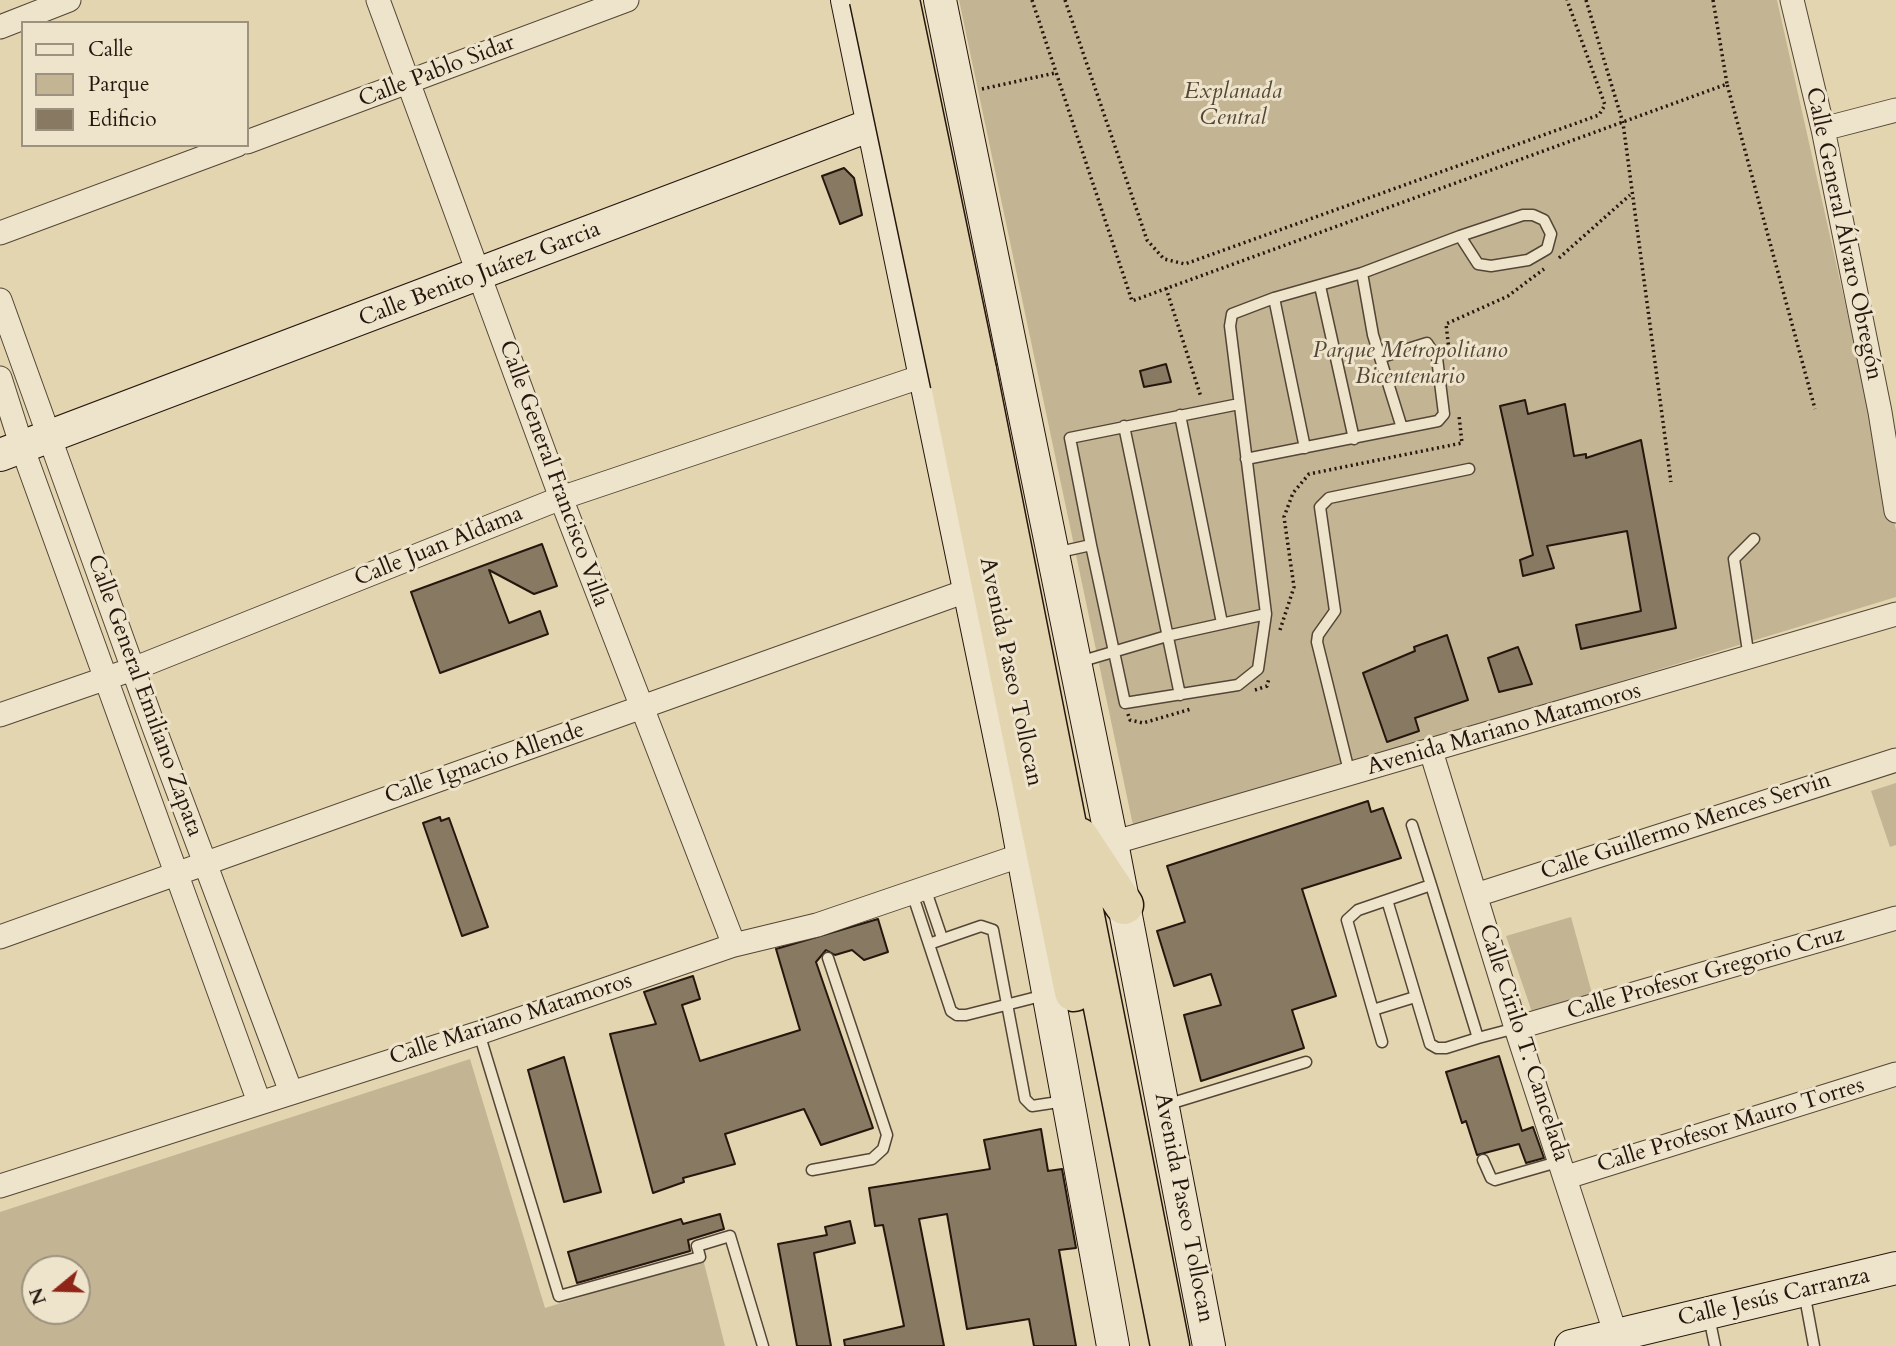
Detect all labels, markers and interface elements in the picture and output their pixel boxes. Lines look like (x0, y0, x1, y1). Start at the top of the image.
legend (21, 21, 248, 147)
street label: Calle Pablo Sidar (355, 30, 519, 114)
text: Calle (88, 35, 133, 64)
text: Parque (88, 70, 149, 99)
park label: Explanada Central (1184, 79, 1282, 133)
street label: Calle General Álvaro Obregón (1798, 85, 1888, 383)
text: Edificio (88, 105, 157, 134)
street label: Calle Benito Juárez Garcia (355, 216, 605, 334)
street label: Calle General Francisco Villa (492, 337, 614, 611)
park label: Parque Metropolitano Bicentenario (1312, 338, 1508, 392)
street label: Calle Juan Aldama (351, 501, 527, 593)
street label: Calle General Emiliano Zapata (80, 551, 208, 841)
street label: Avenida Paseo Tollocan (972, 555, 1048, 789)
street label: Avenida Mariano Matamoros (1364, 678, 1644, 782)
street label: Calle Ignacio Allende (381, 717, 589, 811)
street label: Calle Guillermo Mences Servin (1538, 767, 1834, 887)
street label: Calle Cirilo T. Cancelada (1472, 921, 1574, 1165)
street label: Calle Profesor Gregorio Cruz (1564, 921, 1848, 1027)
street label: Calle Mariano Matamoros (386, 968, 636, 1072)
street label: Calle Profesor Mauro Torres (1594, 1072, 1868, 1180)
street label: Avenida Paseo Tollocan (1147, 1091, 1219, 1325)
north arrow (21, 1255, 91, 1325)
street label: Calle Jesús Carranza (1676, 1263, 1872, 1333)
text: N (23, 1284, 53, 1308)

